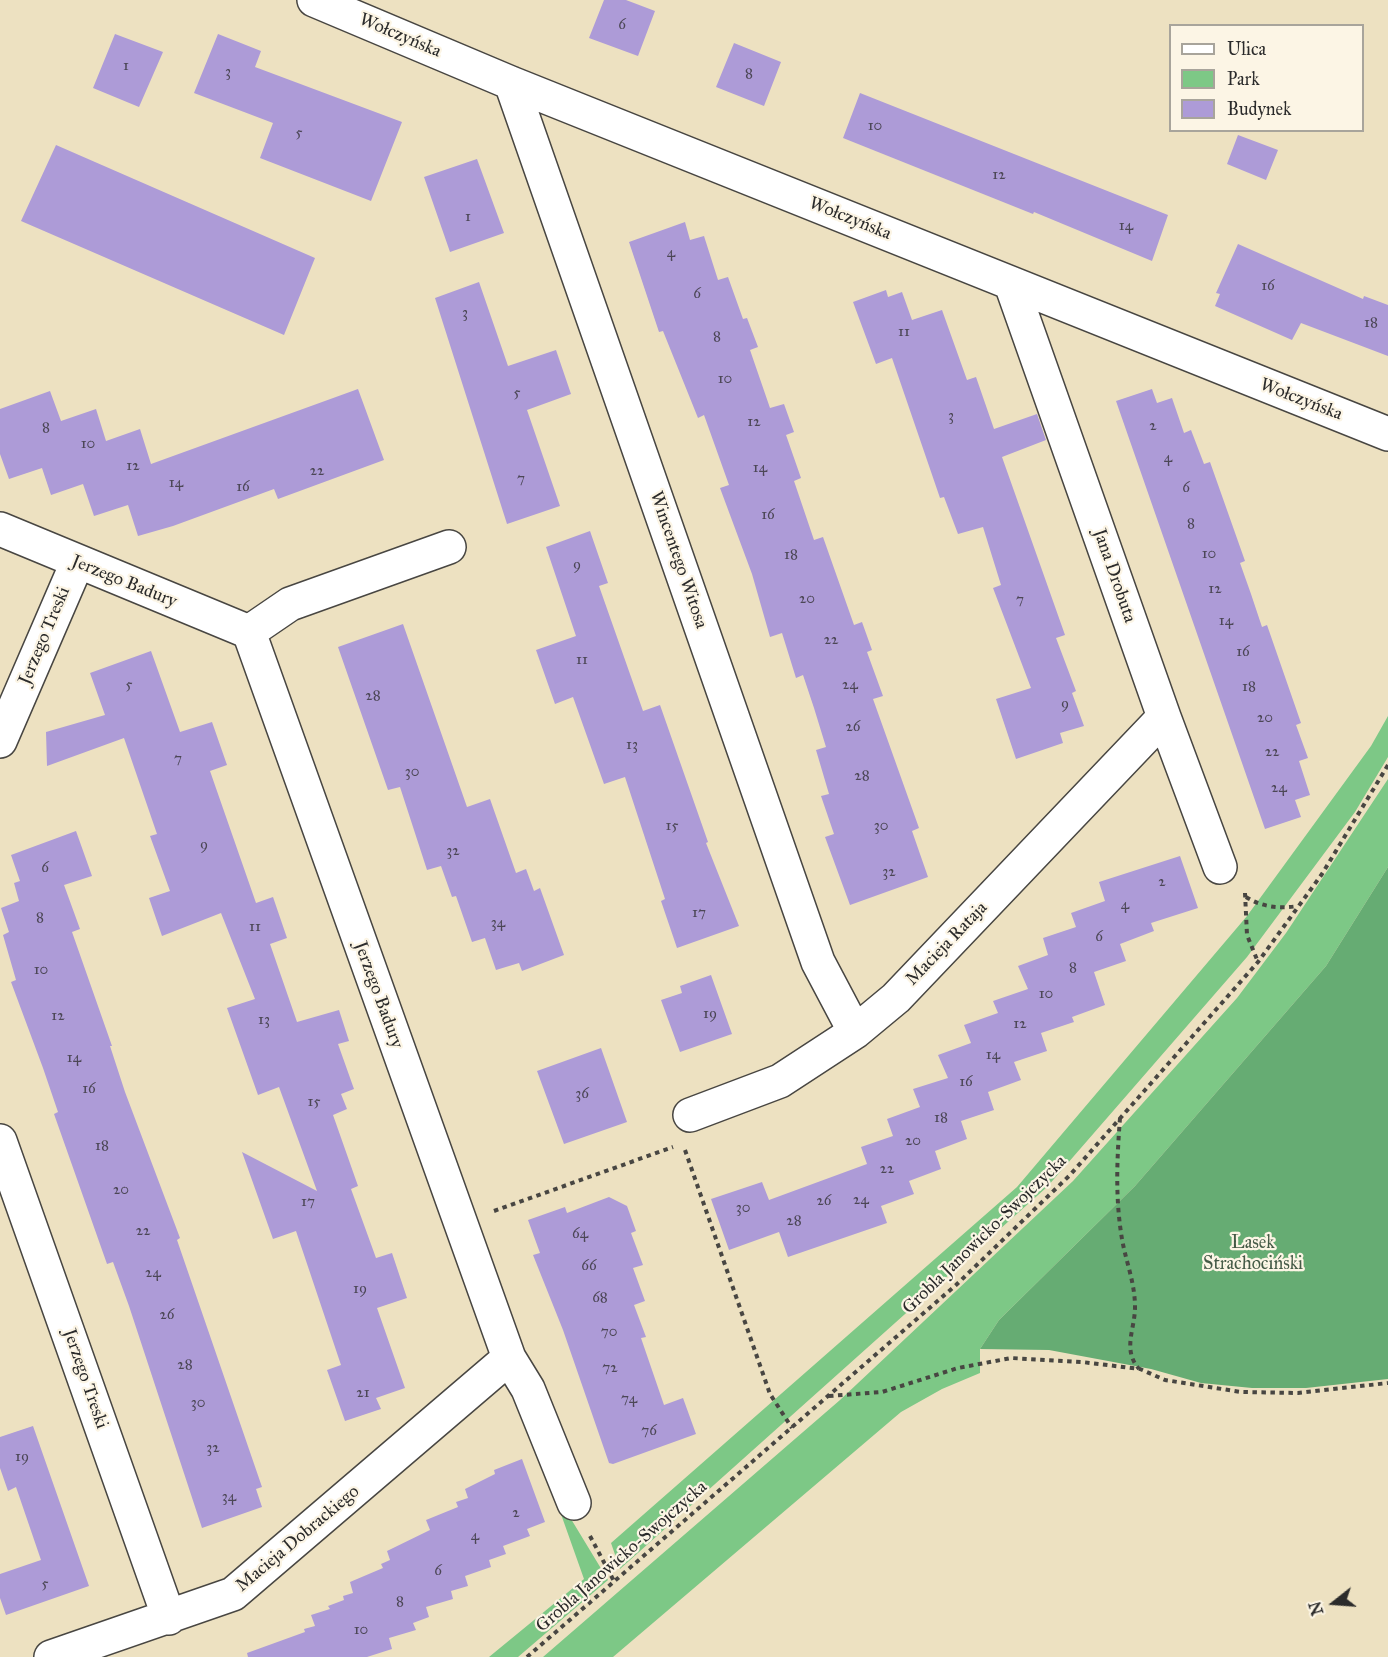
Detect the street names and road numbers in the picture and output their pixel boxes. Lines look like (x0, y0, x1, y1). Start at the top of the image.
street label: Wołczyńska (356, 9, 444, 63)
street label: Wołczyńska (806, 193, 894, 245)
street label: Wołczyńska (1257, 374, 1345, 426)
street label: Wincentego Witosa (644, 489, 712, 631)
street label: Jana Drobuta (1088, 526, 1140, 626)
street label: Jerzego Badury (68, 551, 180, 613)
street label: Jerzego Treski (15, 584, 75, 688)
street label: Macieja Rataja (902, 898, 992, 990)
street label: Jerzego Badury (349, 939, 407, 1051)
street label: Grobla Janowicko-Swojczycka (899, 1151, 1071, 1319)
street label: Jerzego Treski (58, 1326, 112, 1432)
street label: Grobla Janowicko-Swojczycka (532, 1477, 712, 1637)
street label: Macieja Dobrackiego (232, 1481, 364, 1597)

